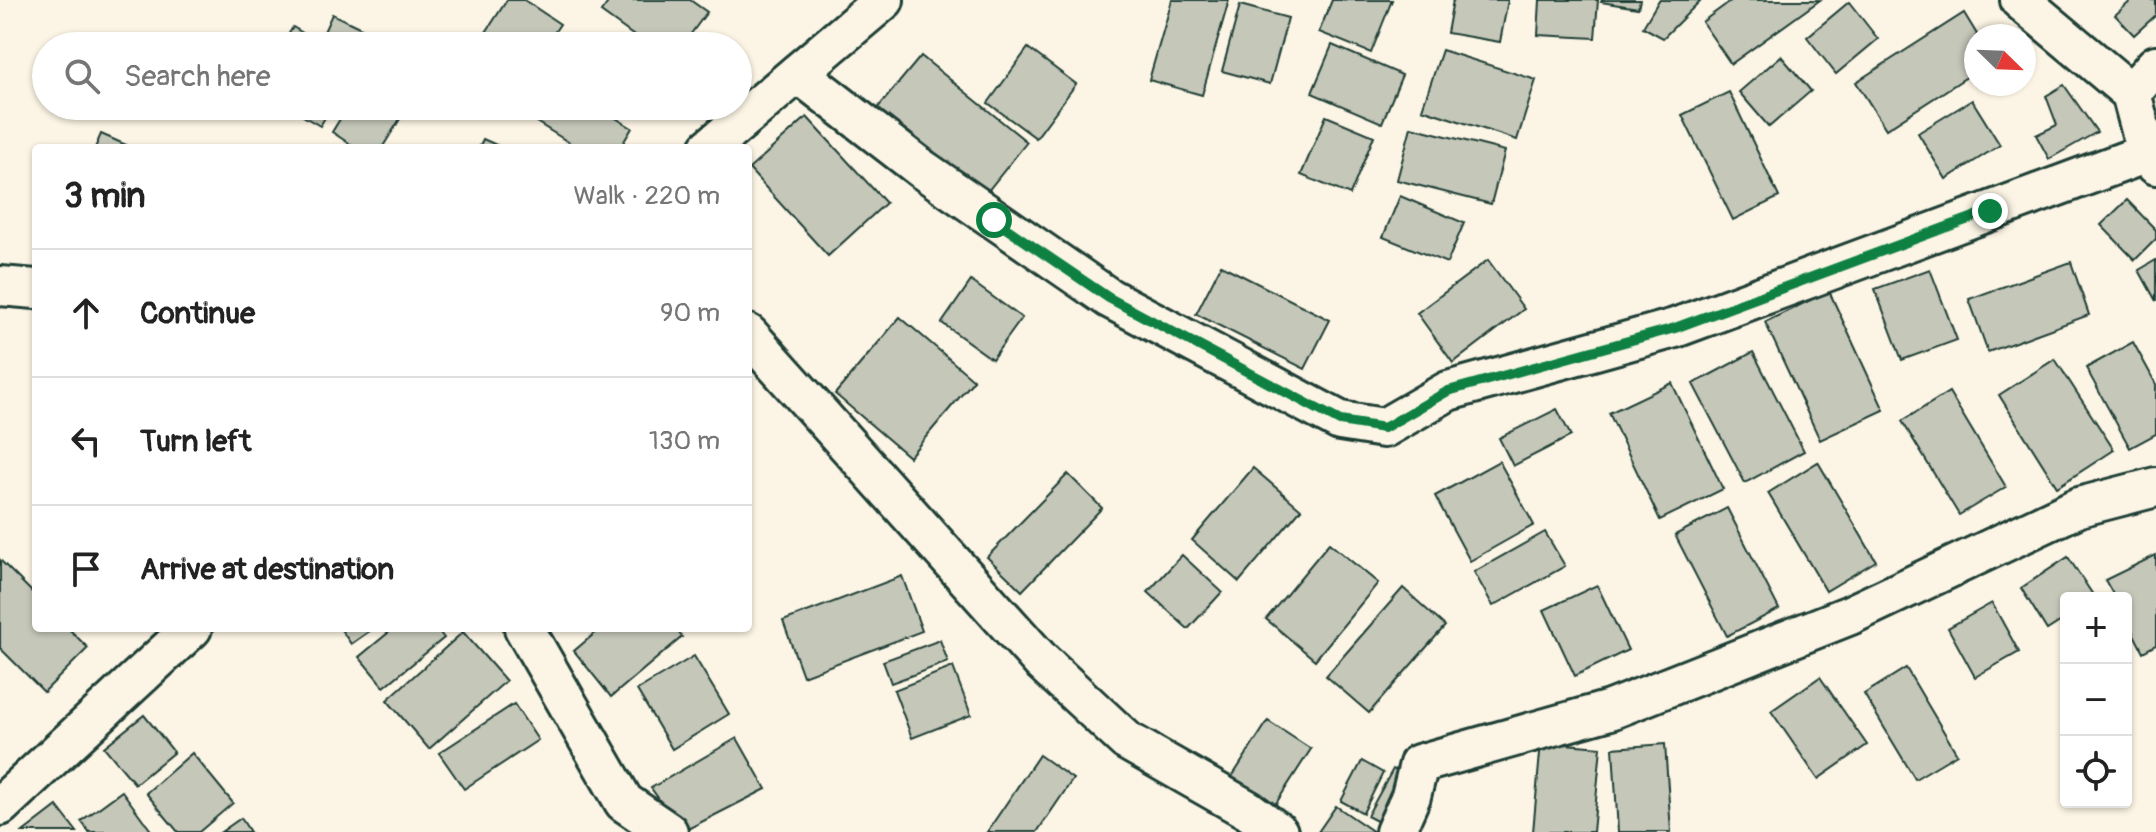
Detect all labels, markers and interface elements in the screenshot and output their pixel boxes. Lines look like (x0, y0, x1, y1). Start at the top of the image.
north arrow (1964, 24, 2036, 96)
search box (32, 32, 752, 120)
icon: search (60, 54, 104, 98)
text: Search here (124, 58, 271, 95)
text: 3 min (64, 175, 146, 218)
text: Walk · 220 m (573, 180, 720, 212)
route end (1972, 193, 2008, 229)
route start (976, 202, 1012, 238)
icon: ahead (64, 291, 108, 335)
text: Continue (140, 295, 255, 332)
text: 90 m (660, 297, 720, 329)
icon: left (64, 419, 108, 463)
text: Turn left (140, 423, 251, 460)
text: 130 m (649, 425, 720, 457)
icon: arrive (64, 547, 108, 591)
text: Arrive at destination (140, 551, 394, 588)
map controls (2060, 592, 2132, 808)
button: + (2060, 592, 2132, 664)
button: − (2060, 664, 2132, 736)
button: locate (2060, 736, 2132, 808)

